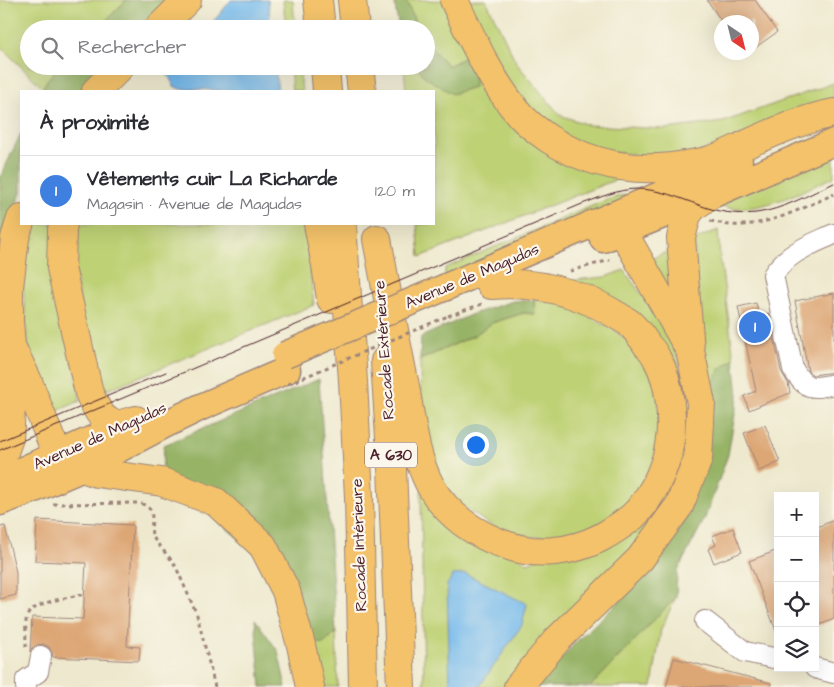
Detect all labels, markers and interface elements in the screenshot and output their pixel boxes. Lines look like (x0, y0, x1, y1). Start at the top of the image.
north arrow (714, 15, 759, 60)
search box (20, 20, 435, 75)
icon: search (38, 34, 66, 62)
text: Rechercher (78, 34, 186, 61)
text: À proximité (40, 108, 149, 137)
text: Vêtements cuir La Richarde (87, 166, 338, 193)
text: 1 (55, 180, 57, 202)
text: 120 m (375, 180, 415, 202)
text: Magasin · Avenue de Magudas (87, 193, 302, 215)
street label: Avenue de Magudas (402, 238, 543, 315)
street label: Rocade Extérieure (368, 279, 400, 420)
pin: 1 (739, 308, 771, 346)
street label: Avenue de Magudas (30, 397, 171, 476)
your location (463, 432, 489, 458)
road number: A 630 (365, 442, 417, 468)
street label: Rocade Intérieure (346, 478, 372, 612)
map controls (774, 492, 819, 672)
button: + (774, 492, 819, 537)
button: − (774, 537, 819, 582)
button: locate (774, 582, 819, 627)
button: layers (774, 627, 819, 672)

